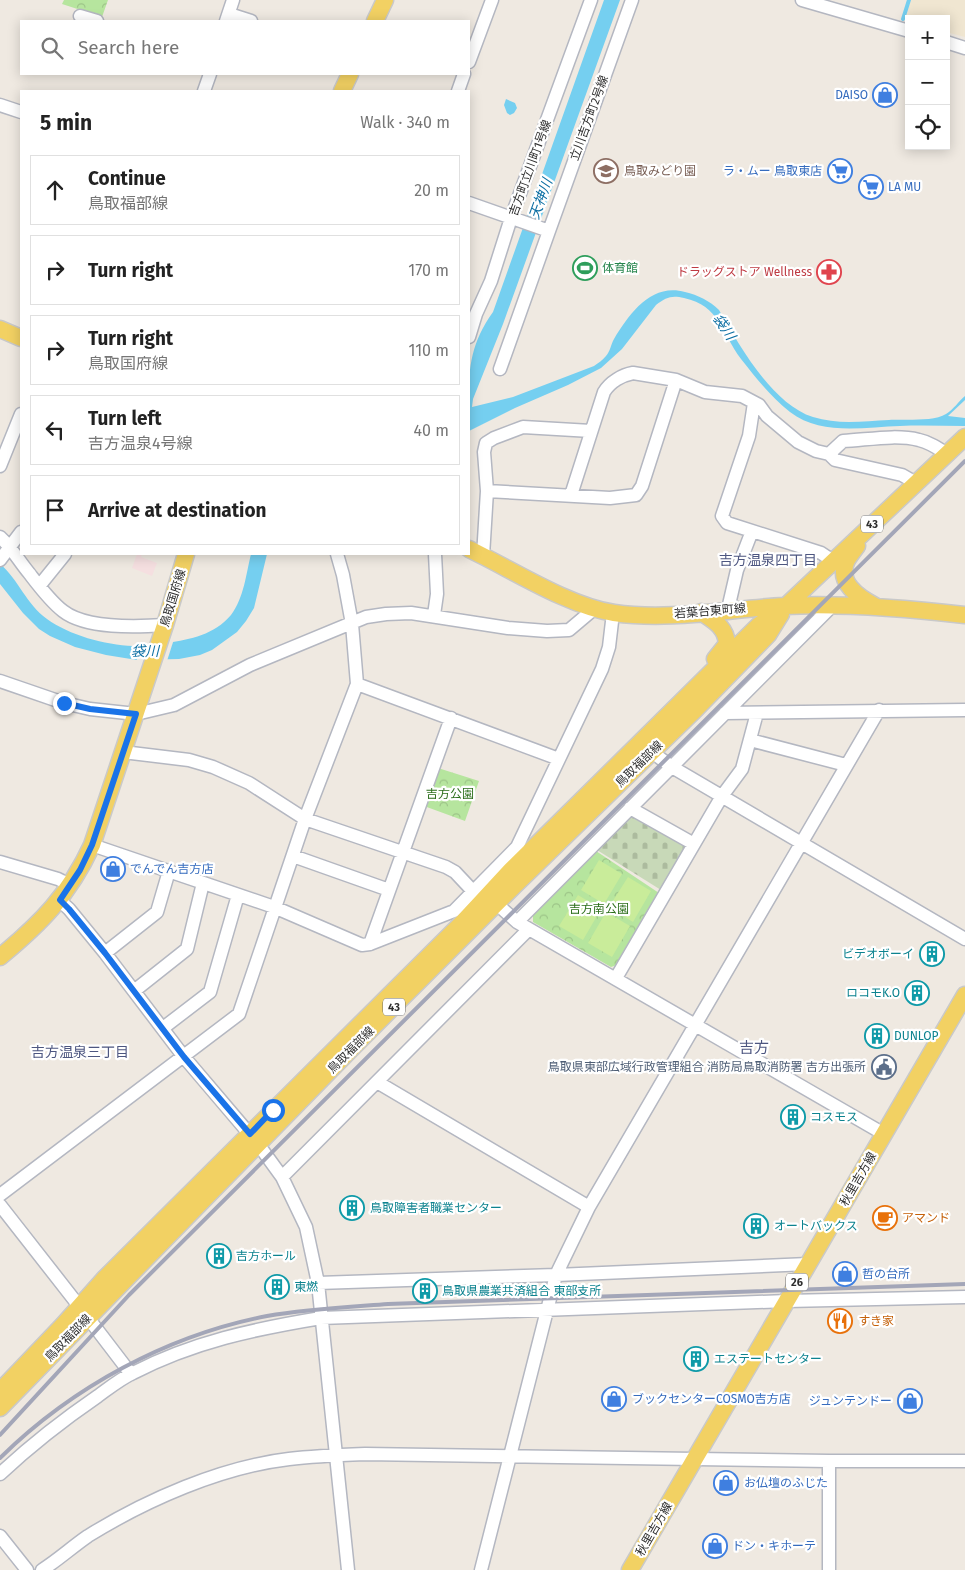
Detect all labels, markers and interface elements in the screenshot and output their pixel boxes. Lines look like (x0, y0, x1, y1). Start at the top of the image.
map controls (905, 15, 950, 150)
button: + (905, 15, 950, 60)
search box (20, 20, 470, 75)
icon: search (38, 34, 66, 62)
text: Search here (78, 36, 179, 59)
button: − (905, 60, 950, 105)
street label: 立川吉方町2号線 (567, 73, 611, 163)
shop icon: DAISO (872, 82, 898, 108)
place label: DAISO (835, 88, 868, 102)
button: locate (905, 105, 950, 150)
text: 5 min (40, 110, 92, 136)
text: Walk · 340 m (360, 113, 450, 132)
street label: 吉方町立川町1号線 (506, 118, 554, 218)
school or university icon: 鳥取みどり園 (593, 158, 619, 184)
supermarket icon: ラ・ムー 鳥取東店 (827, 158, 853, 184)
place label: 鳥取みどり園 (624, 164, 696, 178)
place label: ラ・ムー 鳥取東店 (723, 164, 822, 178)
text: Continue (88, 167, 166, 190)
water label: 天神川 (526, 174, 557, 222)
supermarket icon: LA MU (858, 174, 884, 200)
icon: ahead (41, 176, 69, 204)
place label: LA MU (888, 180, 921, 194)
text: 20 m (414, 181, 449, 200)
text: 鳥取福部線 (88, 194, 168, 213)
sports icon: 体育館 (572, 255, 598, 281)
icon: right (41, 256, 69, 284)
text: Turn right (88, 259, 173, 282)
pharmacy icon: ドラッグストア Wellness (816, 259, 842, 285)
text: 170 m (408, 261, 449, 280)
place label: 体育館 (602, 261, 638, 275)
place label: ドラッグストア Wellness (677, 265, 812, 279)
water label: 袋川 (709, 311, 740, 345)
text: Turn right (88, 327, 173, 350)
icon: right (41, 336, 69, 364)
text: 110 m (408, 341, 449, 360)
text: 鳥取国府線 (88, 354, 168, 373)
text: Turn left (88, 407, 162, 430)
icon: left (41, 416, 69, 444)
text: 40 m (414, 421, 449, 440)
text: 吉方温泉4号線 (88, 434, 193, 453)
icon: arrive (41, 496, 69, 524)
text: Arrive at destination (88, 499, 267, 522)
road number: 43 (861, 516, 883, 532)
district label: 吉方温泉四丁目 (719, 552, 817, 569)
street label: 鳥取国府線 (158, 567, 188, 629)
street label: 若葉台東町線 (674, 601, 746, 621)
water label: 袋川 (131, 643, 161, 660)
route end (53, 692, 76, 715)
street label: 鳥取福部線 (613, 738, 665, 790)
park label: 吉方公園 (426, 787, 474, 801)
shop icon: でんでん吉方店 (100, 856, 126, 882)
place label: でんでん吉方店 (130, 862, 213, 876)
park label: 吉方南公園 (569, 902, 629, 916)
building icon: ビデオボーイ (919, 941, 945, 967)
place label: ビデオボーイ (842, 947, 914, 961)
building icon: ロコモK.O (904, 980, 930, 1006)
place label: ロコモK.O (846, 986, 900, 1000)
road number: 43 (383, 999, 405, 1016)
building icon: DUNLOP (864, 1023, 890, 1049)
street label: 鳥取福部線 (325, 1024, 377, 1076)
place label: DUNLOP (894, 1029, 939, 1043)
district label: 吉方 (739, 1039, 769, 1057)
district label: 吉方温泉三丁目 (31, 1044, 129, 1061)
public building icon: 鳥取県東部広域行政管理組合 消防局鳥取消防署 吉方出張所 (871, 1054, 897, 1080)
place label: 鳥取県東部広域行政管理組合 消防局鳥取消防署 吉方出張所 (548, 1060, 866, 1074)
route start (262, 1099, 285, 1122)
building icon: コスモス (780, 1104, 806, 1130)
place label: コスモス (810, 1110, 858, 1124)
street label: 秋里吉方線 (837, 1150, 879, 1208)
building icon: 鳥取障害者職業センター (339, 1195, 365, 1221)
place label: 鳥取障害者職業センター (370, 1201, 502, 1215)
cafe icon: アマンド (872, 1205, 898, 1231)
place label: アマンド (902, 1211, 950, 1225)
building icon: オートバックス (743, 1213, 769, 1239)
place label: オートバックス (774, 1219, 858, 1233)
building icon: 吉方ホール (206, 1243, 232, 1269)
place label: 吉方ホール (236, 1249, 296, 1263)
shop icon: 哲の台所 (832, 1261, 858, 1287)
place label: 哲の台所 (862, 1267, 910, 1281)
building icon: 東燃 (264, 1274, 290, 1300)
road number: 26 (786, 1274, 808, 1290)
building icon: 鳥取県農業共済組合 東部支所 (412, 1278, 438, 1304)
place label: 東燃 (294, 1280, 318, 1294)
place label: 鳥取県農業共済組合 東部支所 (442, 1284, 601, 1298)
restaurant icon: すき家 (827, 1308, 853, 1334)
street label: 鳥取福部線 (42, 1312, 94, 1364)
place label: すき家 (858, 1314, 894, 1328)
building icon: エステートセンター (683, 1346, 709, 1372)
place label: エステートセンター (714, 1352, 822, 1366)
shop icon: ブックセンターCOSMO吉方店 (601, 1386, 627, 1412)
shop icon: ジュンテンドー (897, 1388, 923, 1414)
place label: ブックセンターCOSMO吉方店 (632, 1392, 791, 1406)
place label: ジュンテンドー (809, 1394, 892, 1408)
shop icon: お仏壇のふじた (713, 1470, 739, 1496)
place label: お仏壇のふじた (744, 1476, 828, 1490)
street label: 秋里吉方線 (633, 1500, 675, 1558)
shop icon: ドン・キホーテ (702, 1533, 728, 1559)
place label: ドン・キホーテ (732, 1539, 816, 1553)

